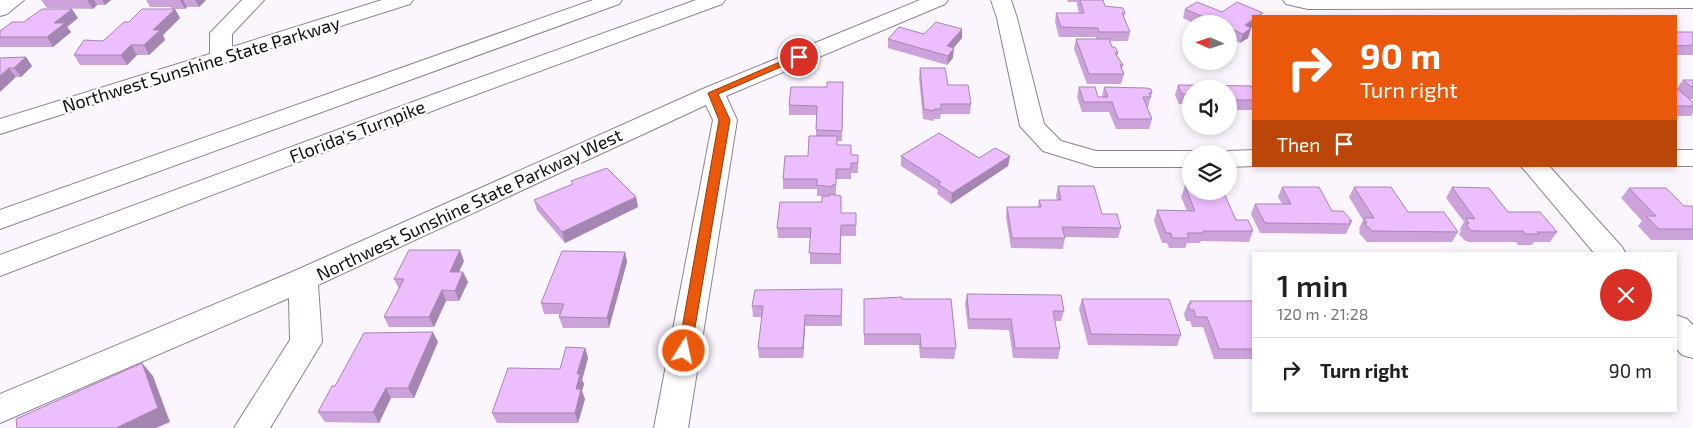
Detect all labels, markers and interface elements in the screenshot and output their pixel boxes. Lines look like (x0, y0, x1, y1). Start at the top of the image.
street label: Northwest Sunshine State Parkway (60, 11, 343, 117)
north arrow (1182, 15, 1238, 70)
map controls (1182, 15, 1237, 200)
text: 90 m (1360, 34, 1441, 76)
icon: right (1277, 35, 1342, 100)
pin (778, 36, 820, 78)
icon: arrive (785, 43, 813, 71)
text: Turn right (1360, 76, 1458, 102)
button: sound (1182, 80, 1237, 135)
street label: Florida's Turnpike (286, 95, 428, 167)
street label: Northwest Sunshine State Parkway West (313, 123, 626, 285)
icon: arrive (1330, 130, 1358, 158)
text: Then (1277, 133, 1320, 156)
button: layers (1182, 145, 1237, 200)
text: 1 min (1277, 267, 1348, 303)
button: close (1600, 269, 1652, 321)
text: 120 m · 21:28 (1277, 304, 1368, 323)
position arrow (657, 324, 709, 376)
icon: right (1277, 356, 1305, 384)
text: Turn right (1320, 359, 1408, 382)
text: 90 m (1609, 359, 1652, 382)

